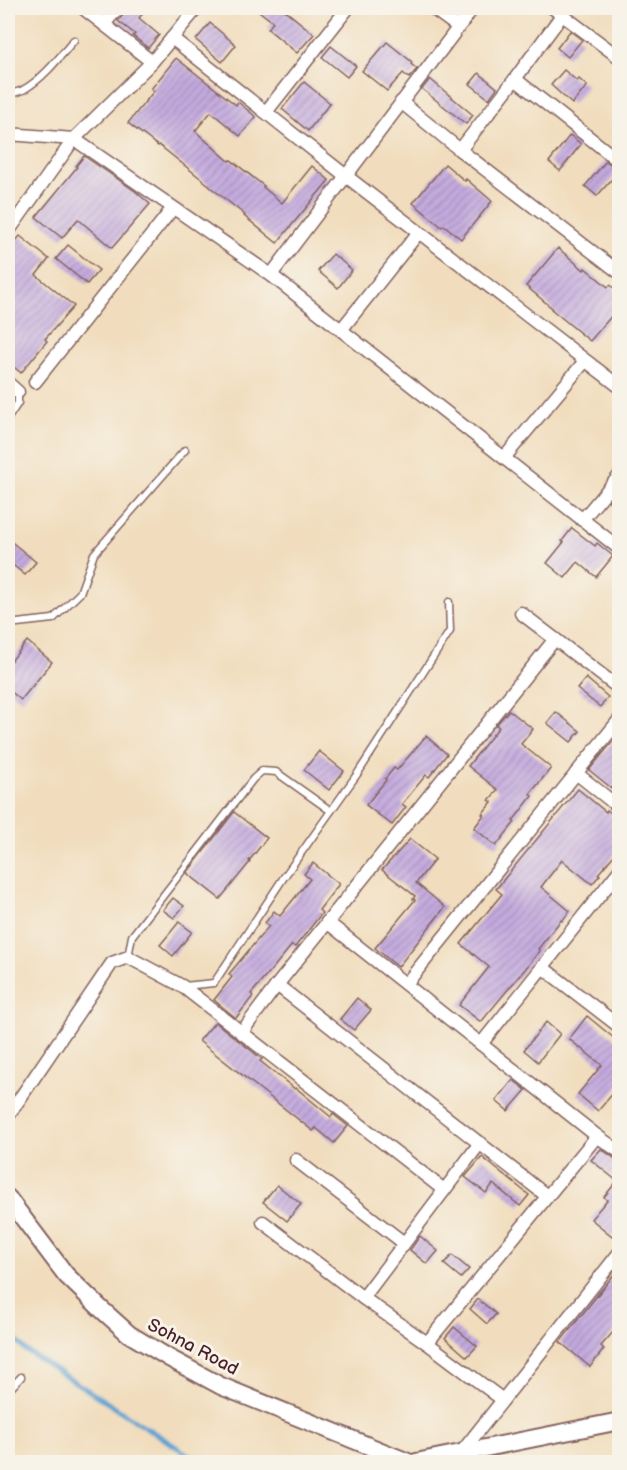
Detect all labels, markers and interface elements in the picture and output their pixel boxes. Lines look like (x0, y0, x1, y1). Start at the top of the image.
street label: Sohna Road (144, 1314, 242, 1380)

